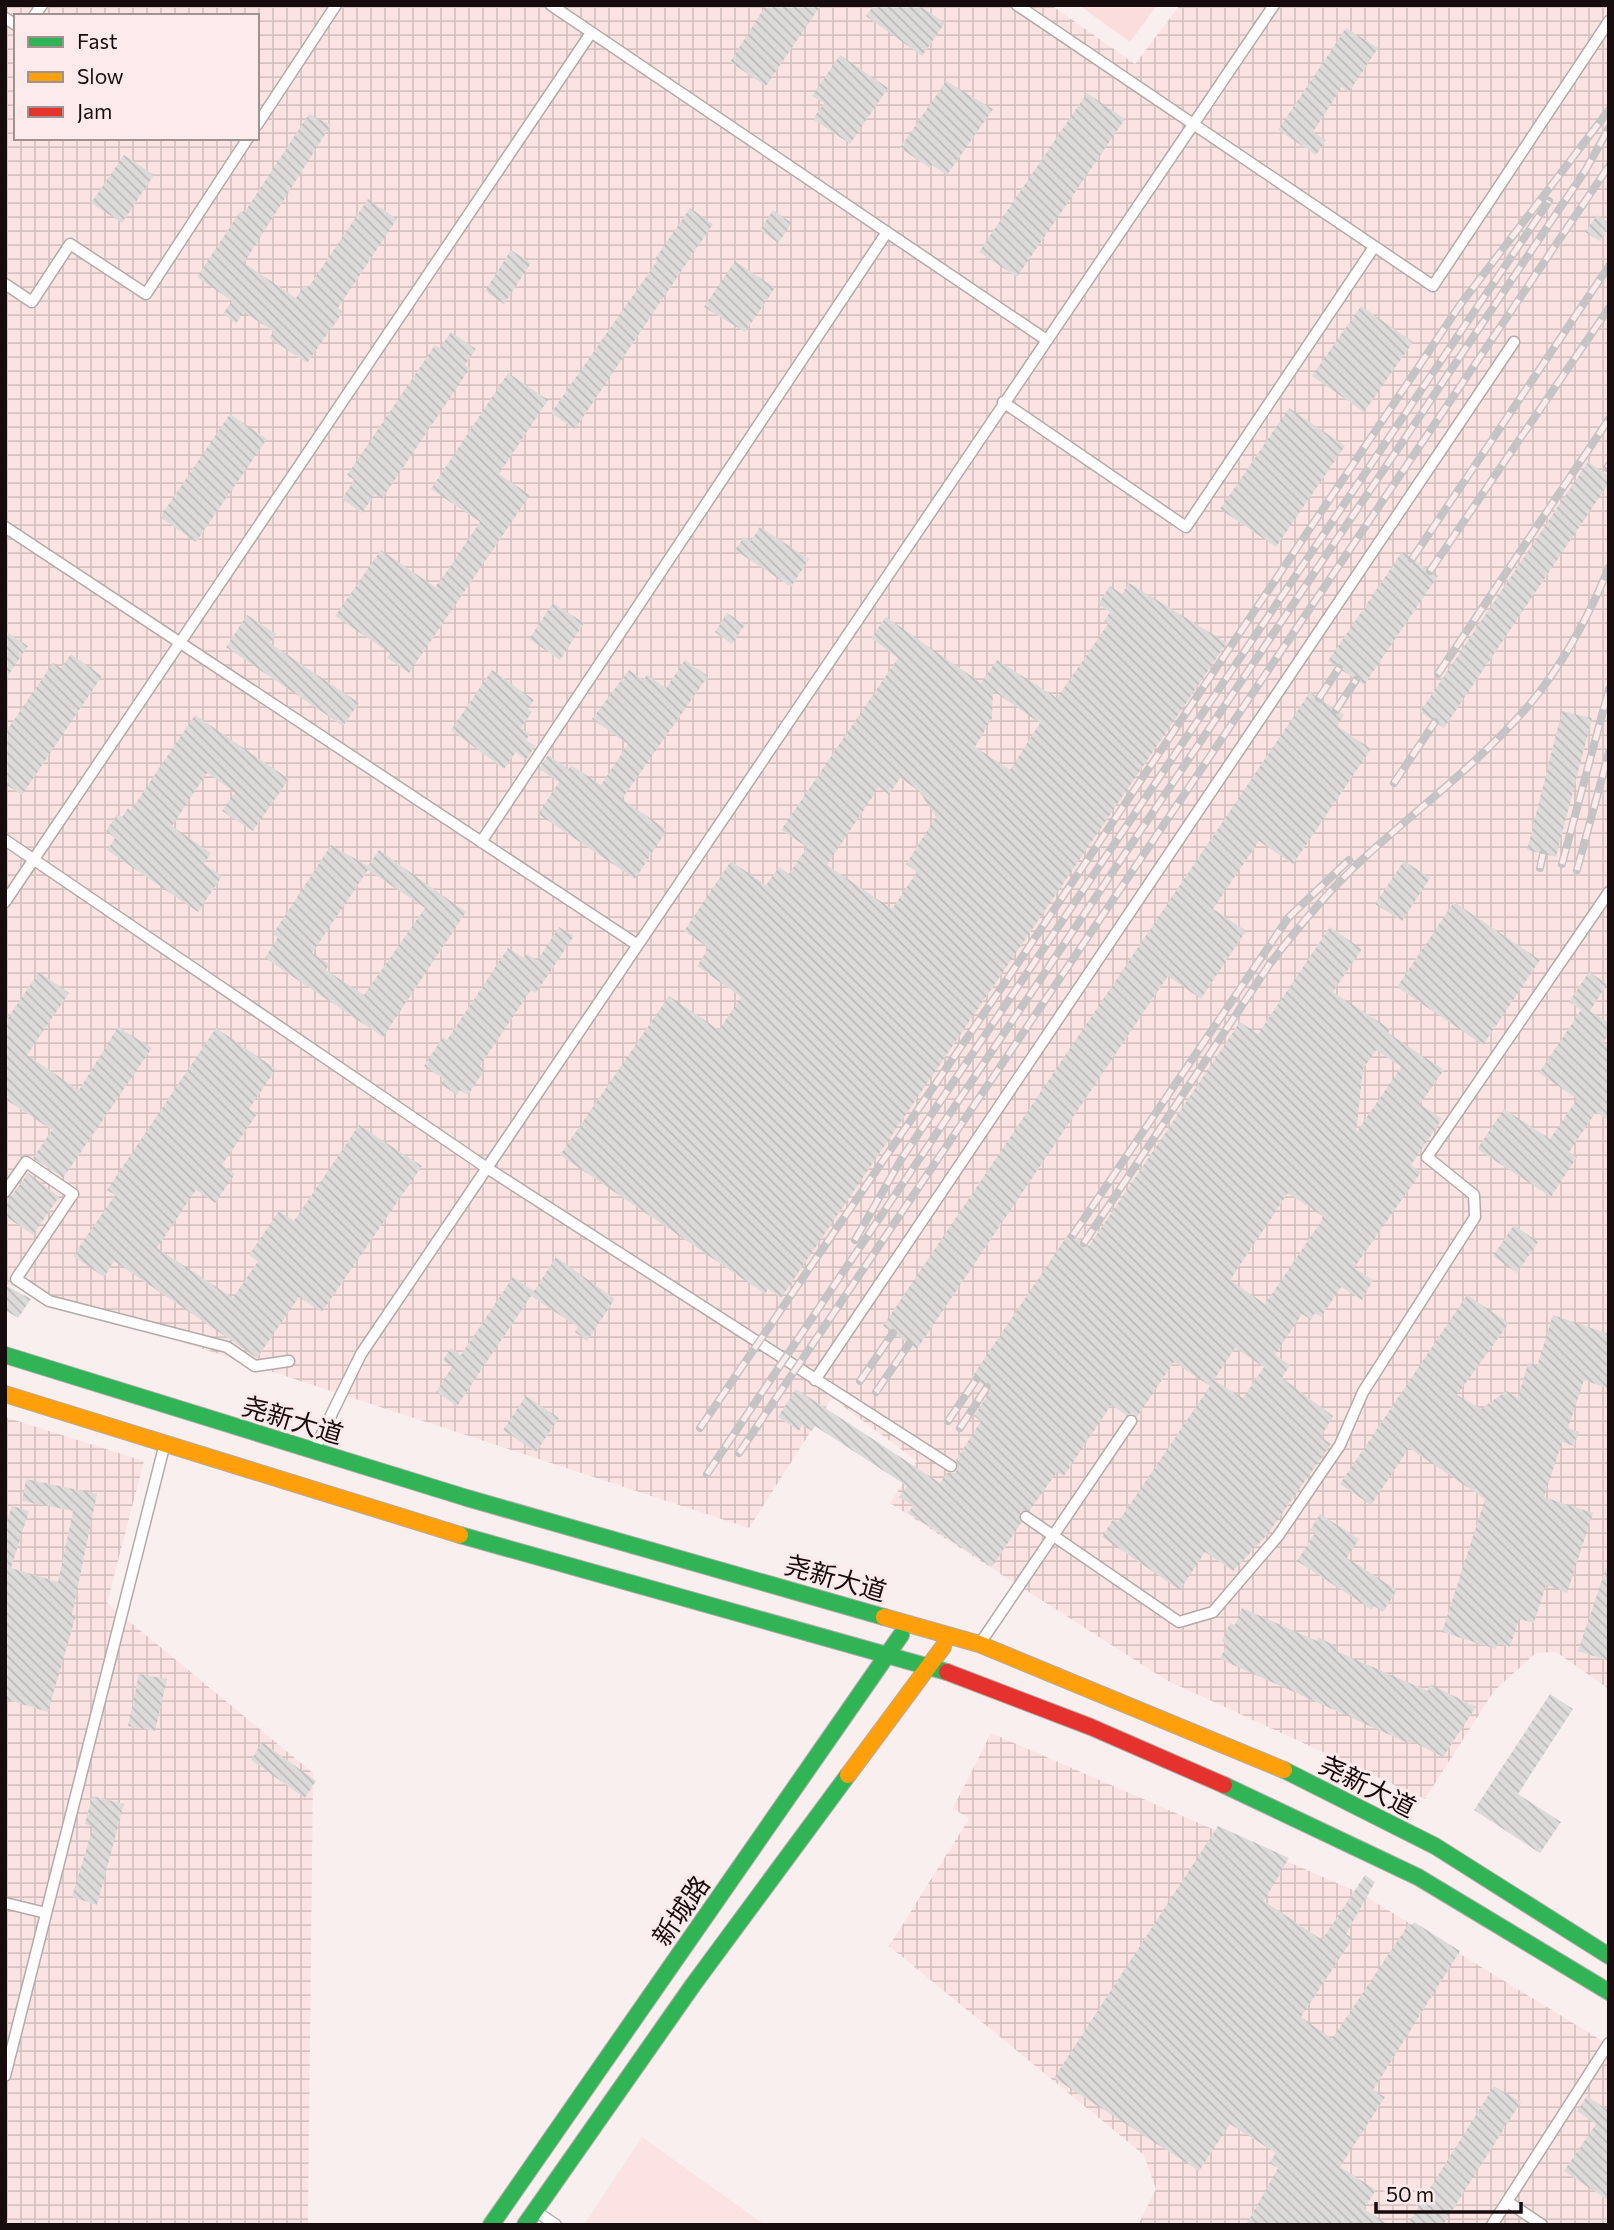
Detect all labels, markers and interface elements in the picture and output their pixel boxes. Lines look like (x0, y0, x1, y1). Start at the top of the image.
legend (14, 14, 259, 140)
text: Fast (77, 28, 118, 53)
text: Slow (77, 63, 124, 88)
text: Jam (77, 98, 112, 123)
street label: 尧新大道 (239, 1389, 347, 1449)
street label: 尧新大道 (782, 1548, 890, 1606)
street label: 尧新大道 (1315, 1748, 1421, 1822)
street label: 新城路 (645, 1869, 715, 1951)
scale bar (1376, 2170, 1521, 2214)
text: 50 m (1386, 2181, 1434, 2206)

